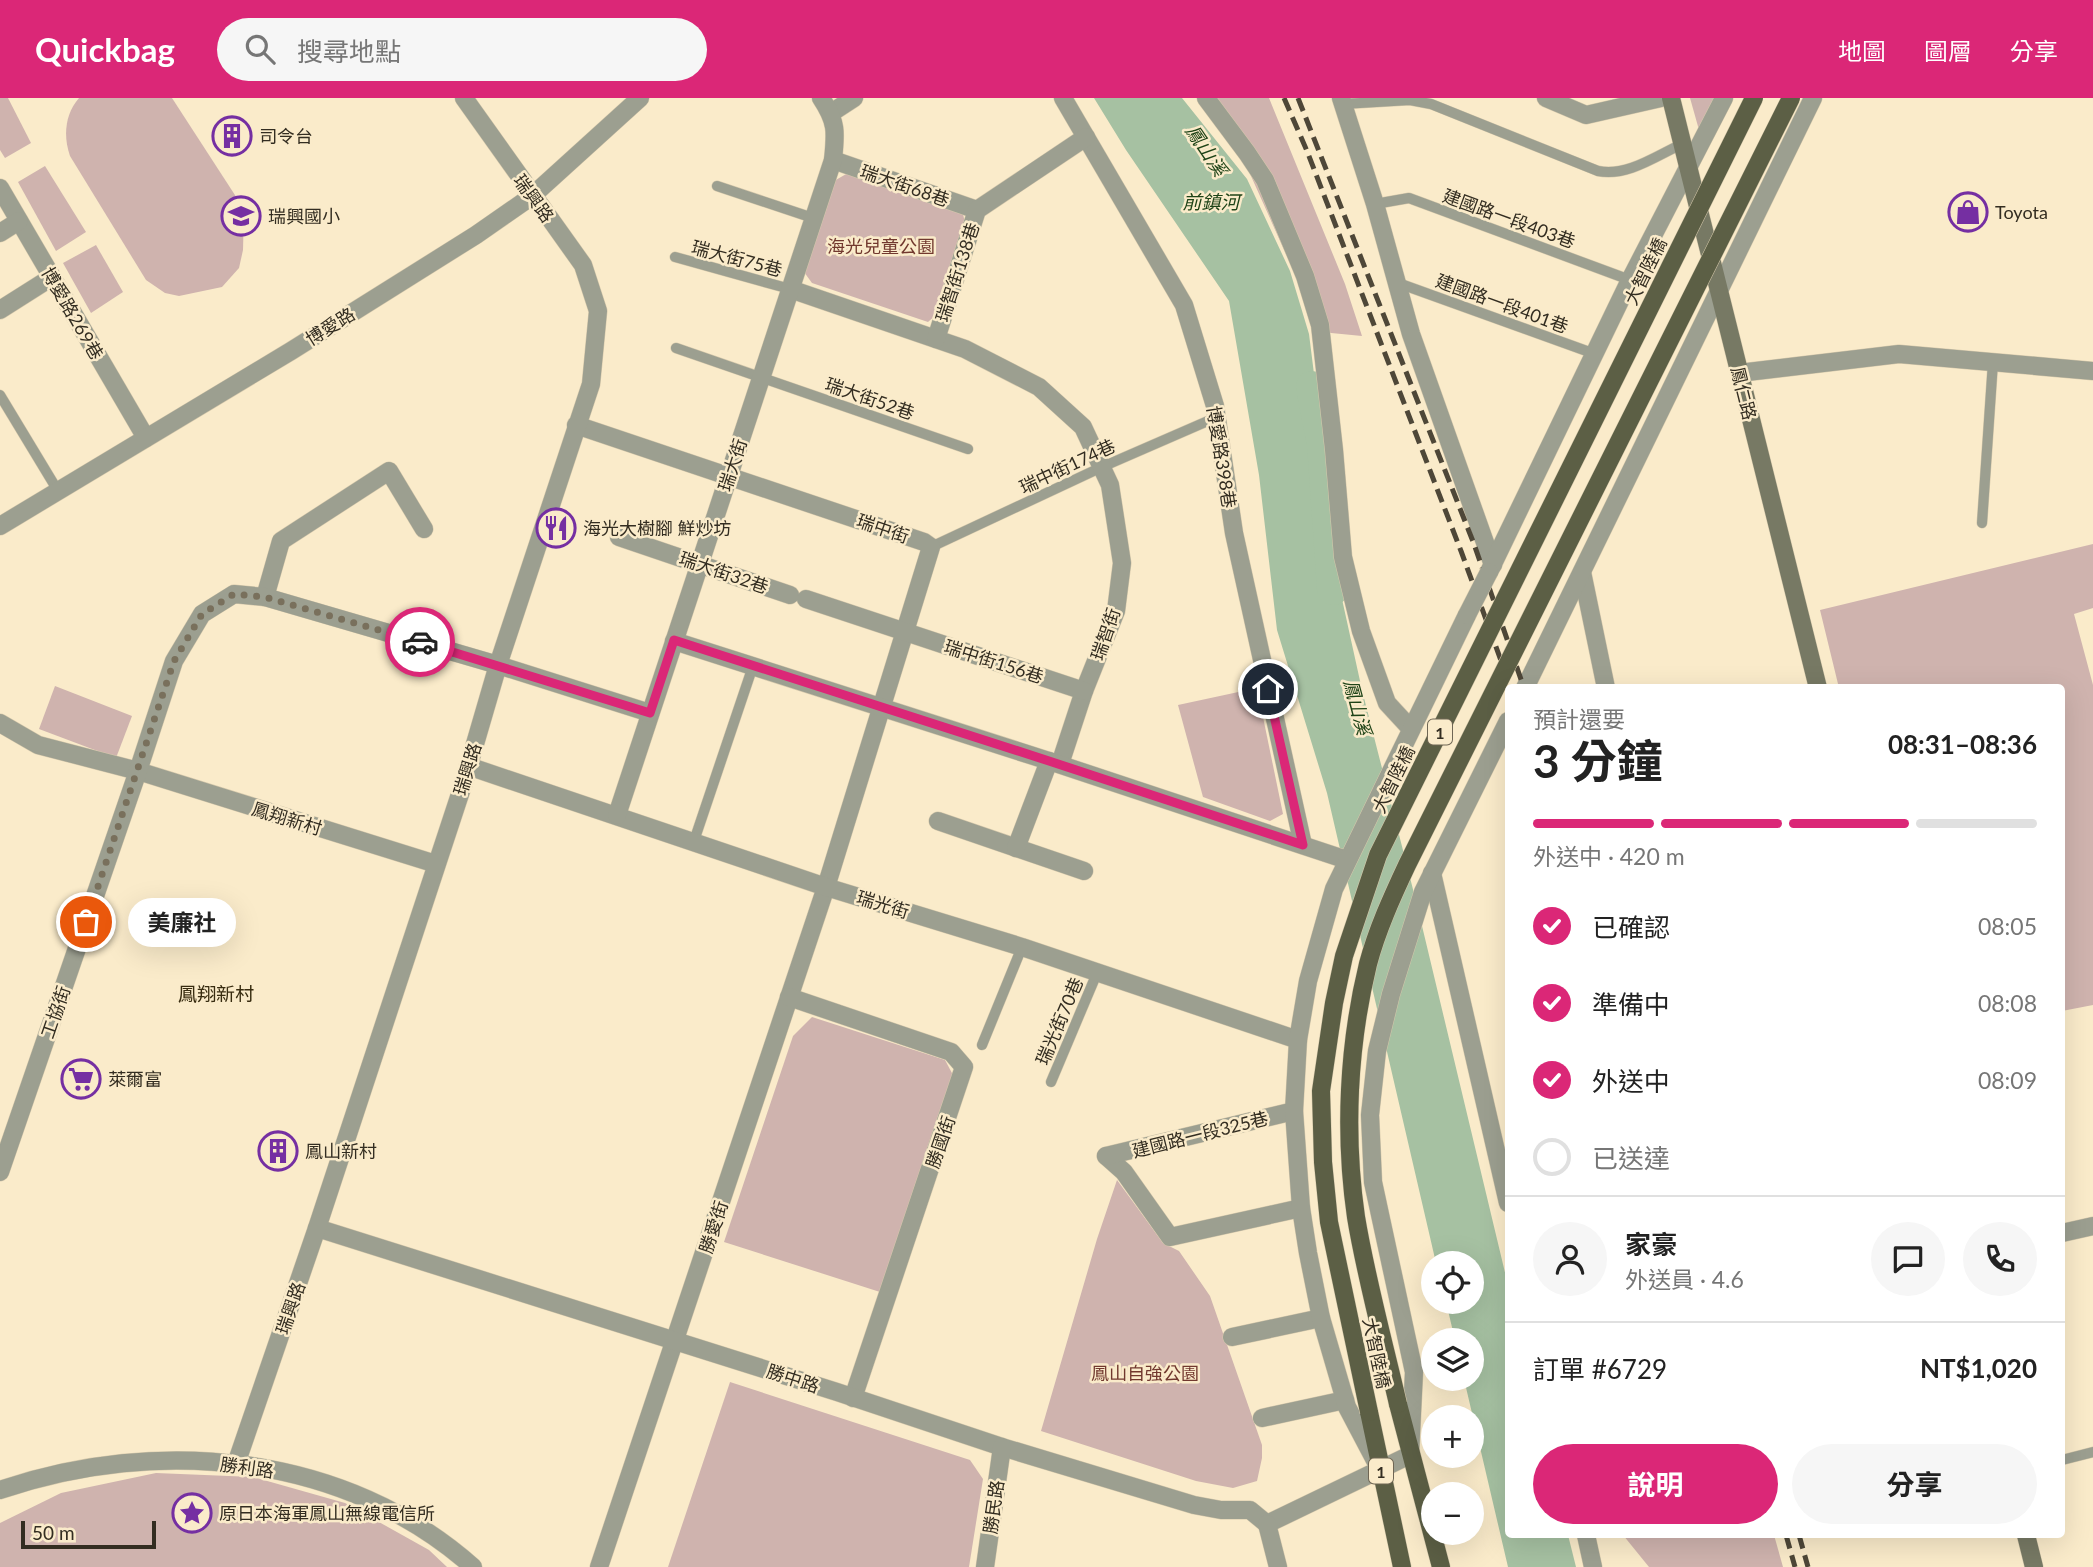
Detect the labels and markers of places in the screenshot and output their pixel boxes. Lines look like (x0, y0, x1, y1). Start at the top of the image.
building icon: 司令台 (211, 115, 253, 157)
place label: 司令台 (259, 125, 313, 147)
shop icon: Toyota (1947, 191, 1989, 233)
school or university icon: 瑞興國小 (220, 195, 262, 237)
place label: Toyota (1995, 201, 2048, 223)
place label: 瑞興國小 (268, 205, 340, 227)
restaurant icon: 海光大樹腳 鮮炒坊 (535, 507, 577, 549)
place label: 海光大樹腳 鮮炒坊 (583, 517, 732, 539)
pin (1238, 659, 1298, 719)
pin (56, 892, 116, 952)
callout: 美廉社 (128, 898, 236, 946)
supermarket icon: 萊爾富 (60, 1058, 102, 1100)
place label: 萊爾富 (108, 1068, 162, 1090)
building icon: 鳳山新村 (257, 1130, 299, 1172)
place label: 鳳山新村 (305, 1140, 377, 1162)
place icon: 原日本海軍鳳山無線電信所 (171, 1492, 213, 1534)
place label: 原日本海軍鳳山無線電信所 (219, 1502, 435, 1524)

